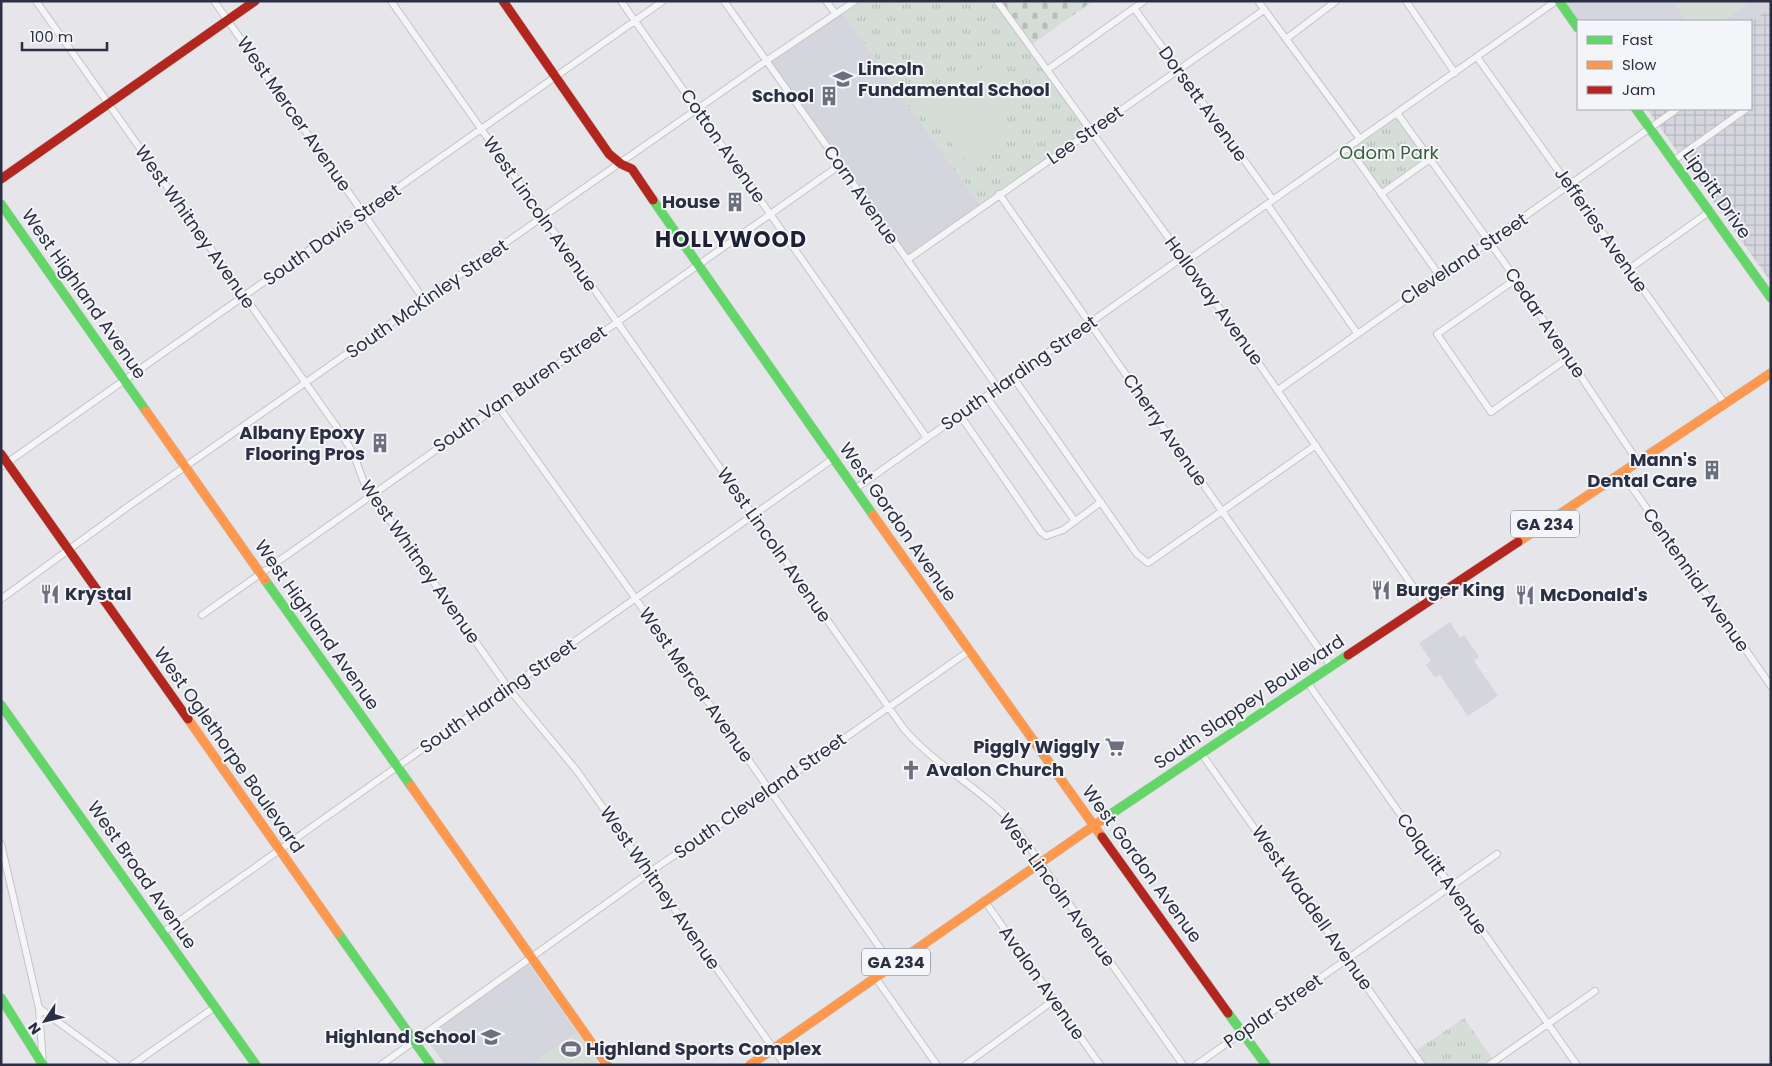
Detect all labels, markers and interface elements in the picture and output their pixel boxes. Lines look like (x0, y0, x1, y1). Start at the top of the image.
scale bar (22, 20, 108, 52)
legend (1577, 20, 1752, 110)
text: 100 m (30, 26, 73, 47)
text: Fast (1622, 29, 1653, 50)
street label: West Mercer Avenue (231, 31, 357, 196)
street label: Dorsett Avenue (1153, 41, 1254, 166)
text: Slow (1622, 54, 1657, 75)
place label: Lincoln Fundamental School (858, 56, 1050, 102)
school or university icon: Lincoln Fundamental School (832, 68, 854, 90)
text: Jam (1622, 79, 1656, 100)
place label: School (752, 83, 814, 108)
street label: Cotton Avenue (675, 84, 772, 208)
building icon: School (818, 85, 840, 107)
street label: Lee Street (1042, 99, 1128, 170)
street label: West Lincoln Avenue (477, 131, 603, 296)
street label: West Whitney Avenue (129, 140, 262, 314)
street label: Corn Avenue (818, 140, 905, 249)
park label: Odom Park (1339, 140, 1440, 165)
street label: Lippitt Drive (1677, 144, 1757, 243)
street label: Jefferies Avenue (1549, 162, 1654, 297)
street label: South Davis Street (258, 178, 406, 292)
place label: House (662, 189, 720, 214)
building icon: House (724, 191, 746, 213)
street label: West Highland Avenue (16, 204, 153, 384)
street label: Cleveland Street (1395, 207, 1532, 310)
district label: HOLLYWOOD (655, 224, 807, 255)
street label: Holloway Avenue (1159, 231, 1270, 370)
street label: South McKinley Street (341, 233, 513, 364)
street label: Cedar Avenue (1499, 262, 1592, 383)
street label: South Harding Street (936, 309, 1102, 436)
street label: South Van Buren Street (428, 319, 612, 458)
street label: Cherry Avenue (1117, 368, 1214, 491)
place label: Albany Epoxy Flooring Pros (239, 420, 366, 466)
building icon: Albany Epoxy Flooring Pros (369, 432, 391, 454)
street label: West Gordon Avenue (834, 437, 963, 606)
place label: Mann's Dental Care (1587, 447, 1697, 493)
building icon: Mann's Dental Care (1701, 459, 1723, 481)
street label: West Lincoln Avenue (711, 462, 837, 627)
street label: West Whitney Avenue (354, 475, 487, 649)
street label: Centennial Avenue (1637, 503, 1756, 657)
road number: GA 234 (1511, 510, 1579, 538)
street label: West Highland Avenue (249, 535, 386, 715)
place label: Burger King (1396, 577, 1505, 602)
restaurant icon: Burger King (1370, 579, 1392, 601)
place label: Krystal (65, 581, 132, 606)
place label: McDonald's (1540, 582, 1648, 607)
restaurant icon: Krystal (39, 583, 61, 605)
restaurant icon: McDonald's (1514, 584, 1536, 606)
street label: West Mercer Avenue (633, 602, 759, 767)
street label: South Slappey Boulevard (1149, 628, 1349, 775)
street label: South Harding Street (415, 632, 581, 759)
street label: West Oglethorpe Boulevard (148, 642, 310, 858)
street label: South Cleveland Street (669, 727, 851, 865)
place label: Piggly Wiggly (973, 734, 1101, 759)
supermarket icon: Piggly Wiggly (1104, 736, 1126, 758)
place label: Avalon Church (926, 757, 1064, 782)
church icon: Avalon Church (900, 759, 922, 781)
street label: West Gordon Avenue (1077, 780, 1208, 948)
street label: West Broad Avenue (82, 796, 203, 954)
street label: West Whitney Avenue (594, 801, 727, 975)
street label: West Lincoln Avenue (993, 808, 1122, 971)
street label: Colquitt Avenue (1391, 808, 1494, 940)
street label: West Waddell Avenue (1246, 820, 1379, 995)
street label: Avalon Avenue (994, 921, 1091, 1045)
road number: GA 234 (862, 949, 930, 976)
street label: Poplar Street (1218, 967, 1327, 1054)
north arrow (20, 996, 70, 1046)
text: N (23, 1018, 46, 1039)
place label: Highland School (325, 1024, 476, 1049)
school or university icon: Highland School (480, 1026, 502, 1048)
place label: Highland Sports Complex (586, 1036, 822, 1061)
sports icon: Highland Sports Complex (560, 1038, 582, 1060)

